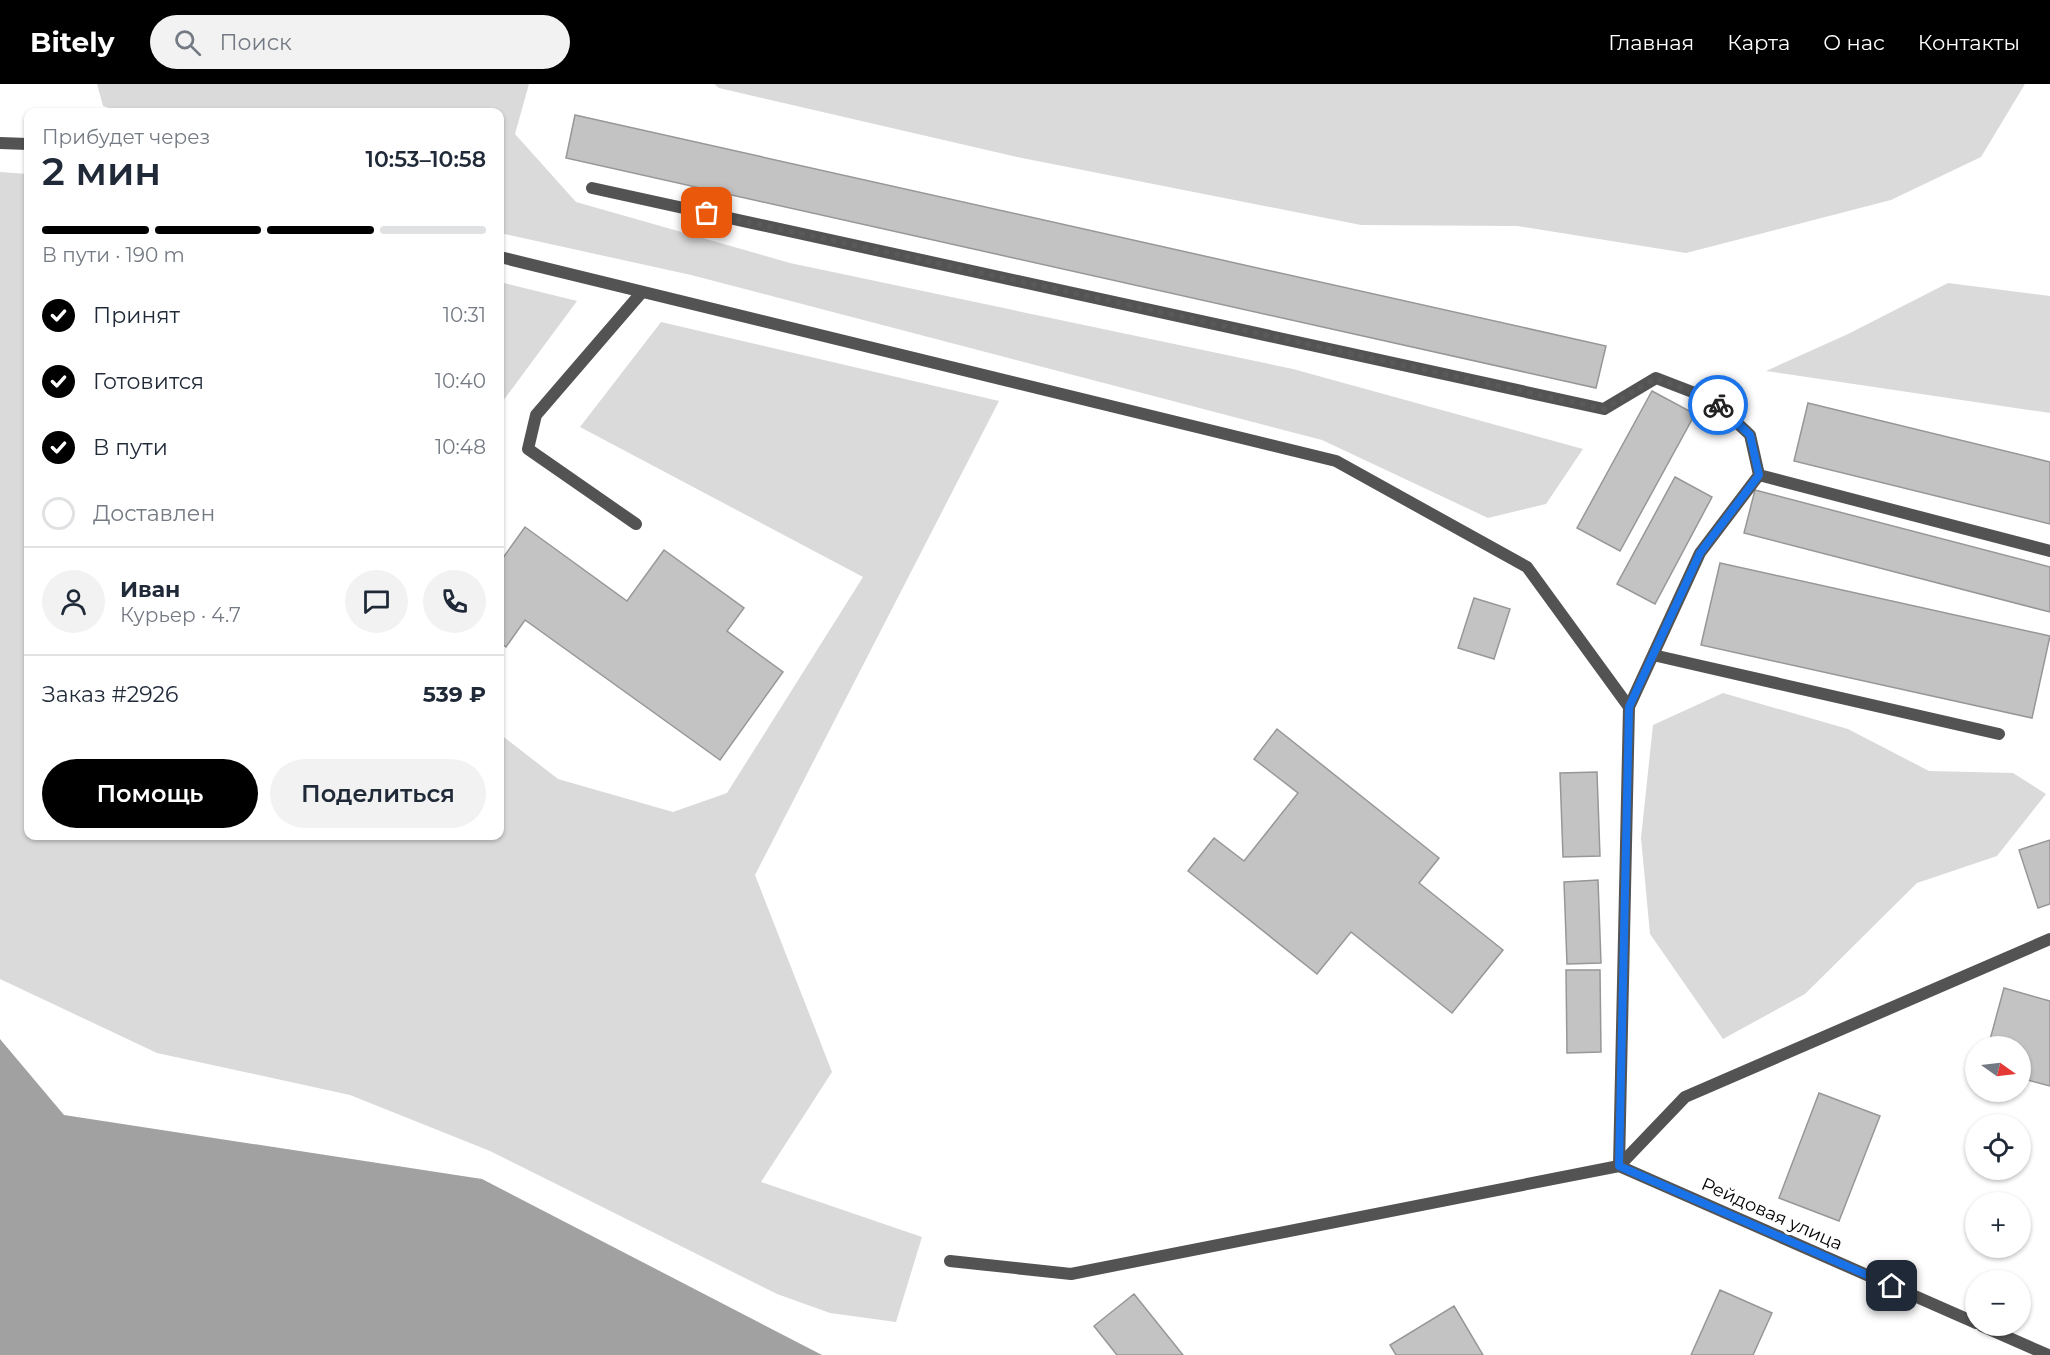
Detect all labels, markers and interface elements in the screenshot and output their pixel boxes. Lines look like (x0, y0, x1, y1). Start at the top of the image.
search box (150, 15, 570, 69)
text: Bitely (30, 25, 114, 59)
icon: search (171, 26, 204, 59)
text: Поиск (219, 29, 292, 56)
text: Главная (1608, 30, 1694, 55)
text: Карта (1727, 30, 1790, 55)
text: О нас (1823, 30, 1885, 55)
text: Контакты (1918, 30, 2020, 55)
text: Прибудет через (42, 125, 210, 149)
text: 10:53–10:58 (366, 146, 486, 173)
text: 2 мин (42, 147, 161, 195)
pin (681, 187, 732, 238)
icon: bag (690, 196, 723, 229)
text: В пути · 190 m (42, 243, 185, 267)
icon: check (42, 299, 75, 332)
text: Принят (93, 302, 180, 329)
text: 10:31 (443, 303, 486, 327)
icon: check (42, 365, 75, 398)
text: Готовится (93, 368, 204, 395)
text: 10:40 (435, 369, 486, 393)
courier (1688, 375, 1748, 435)
icon: bike (1702, 389, 1735, 422)
icon: check (42, 431, 75, 464)
text: В пути (93, 434, 168, 461)
text: 10:48 (435, 435, 486, 459)
text: Доставлен (93, 500, 215, 527)
button: person (42, 570, 105, 633)
button: chat (345, 570, 408, 633)
button: phone (423, 570, 486, 633)
text: Иван (120, 576, 180, 603)
text: Курьер · 4.7 (120, 603, 241, 627)
text: Заказ #2926 (42, 681, 178, 708)
text: 539 ₽ (423, 681, 486, 708)
button: Помощь (42, 759, 258, 828)
button: Поделиться (270, 759, 486, 828)
north arrow (1965, 1036, 2031, 1102)
map controls (1965, 1036, 2031, 1336)
button: locate (1965, 1114, 2031, 1180)
street label: Рейдовая улица (1698, 1173, 1846, 1255)
button: + (1965, 1192, 2031, 1258)
pin (1866, 1260, 1917, 1311)
icon: home (1875, 1269, 1908, 1302)
button: − (1965, 1270, 2031, 1336)

